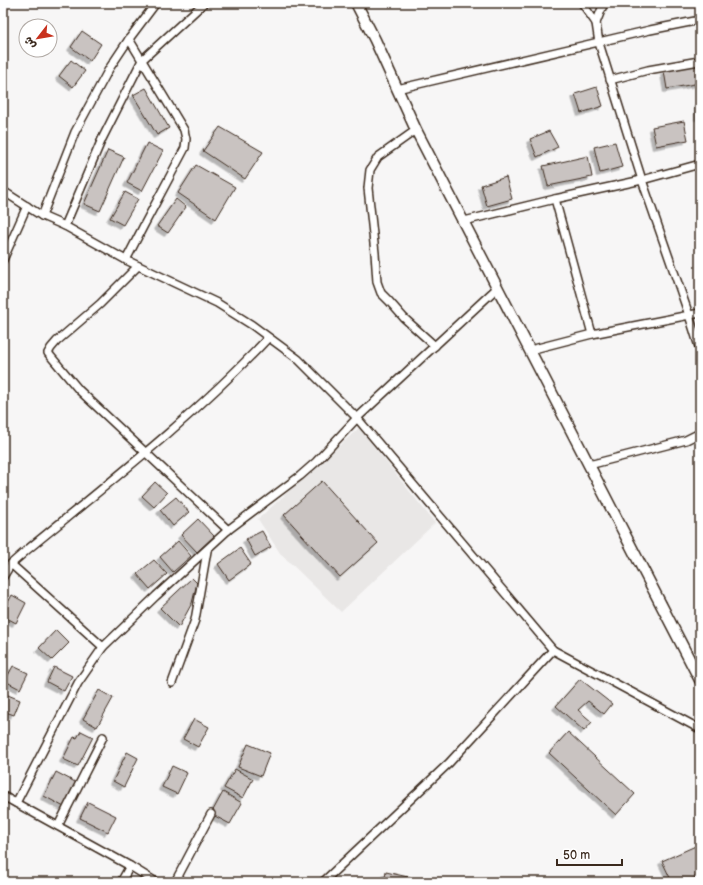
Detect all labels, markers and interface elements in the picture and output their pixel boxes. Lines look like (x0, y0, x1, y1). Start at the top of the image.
north arrow (18, 18, 58, 58)
text: ش (21, 34, 39, 51)
scale bar (557, 841, 622, 867)
text: 50 m (563, 848, 590, 863)

